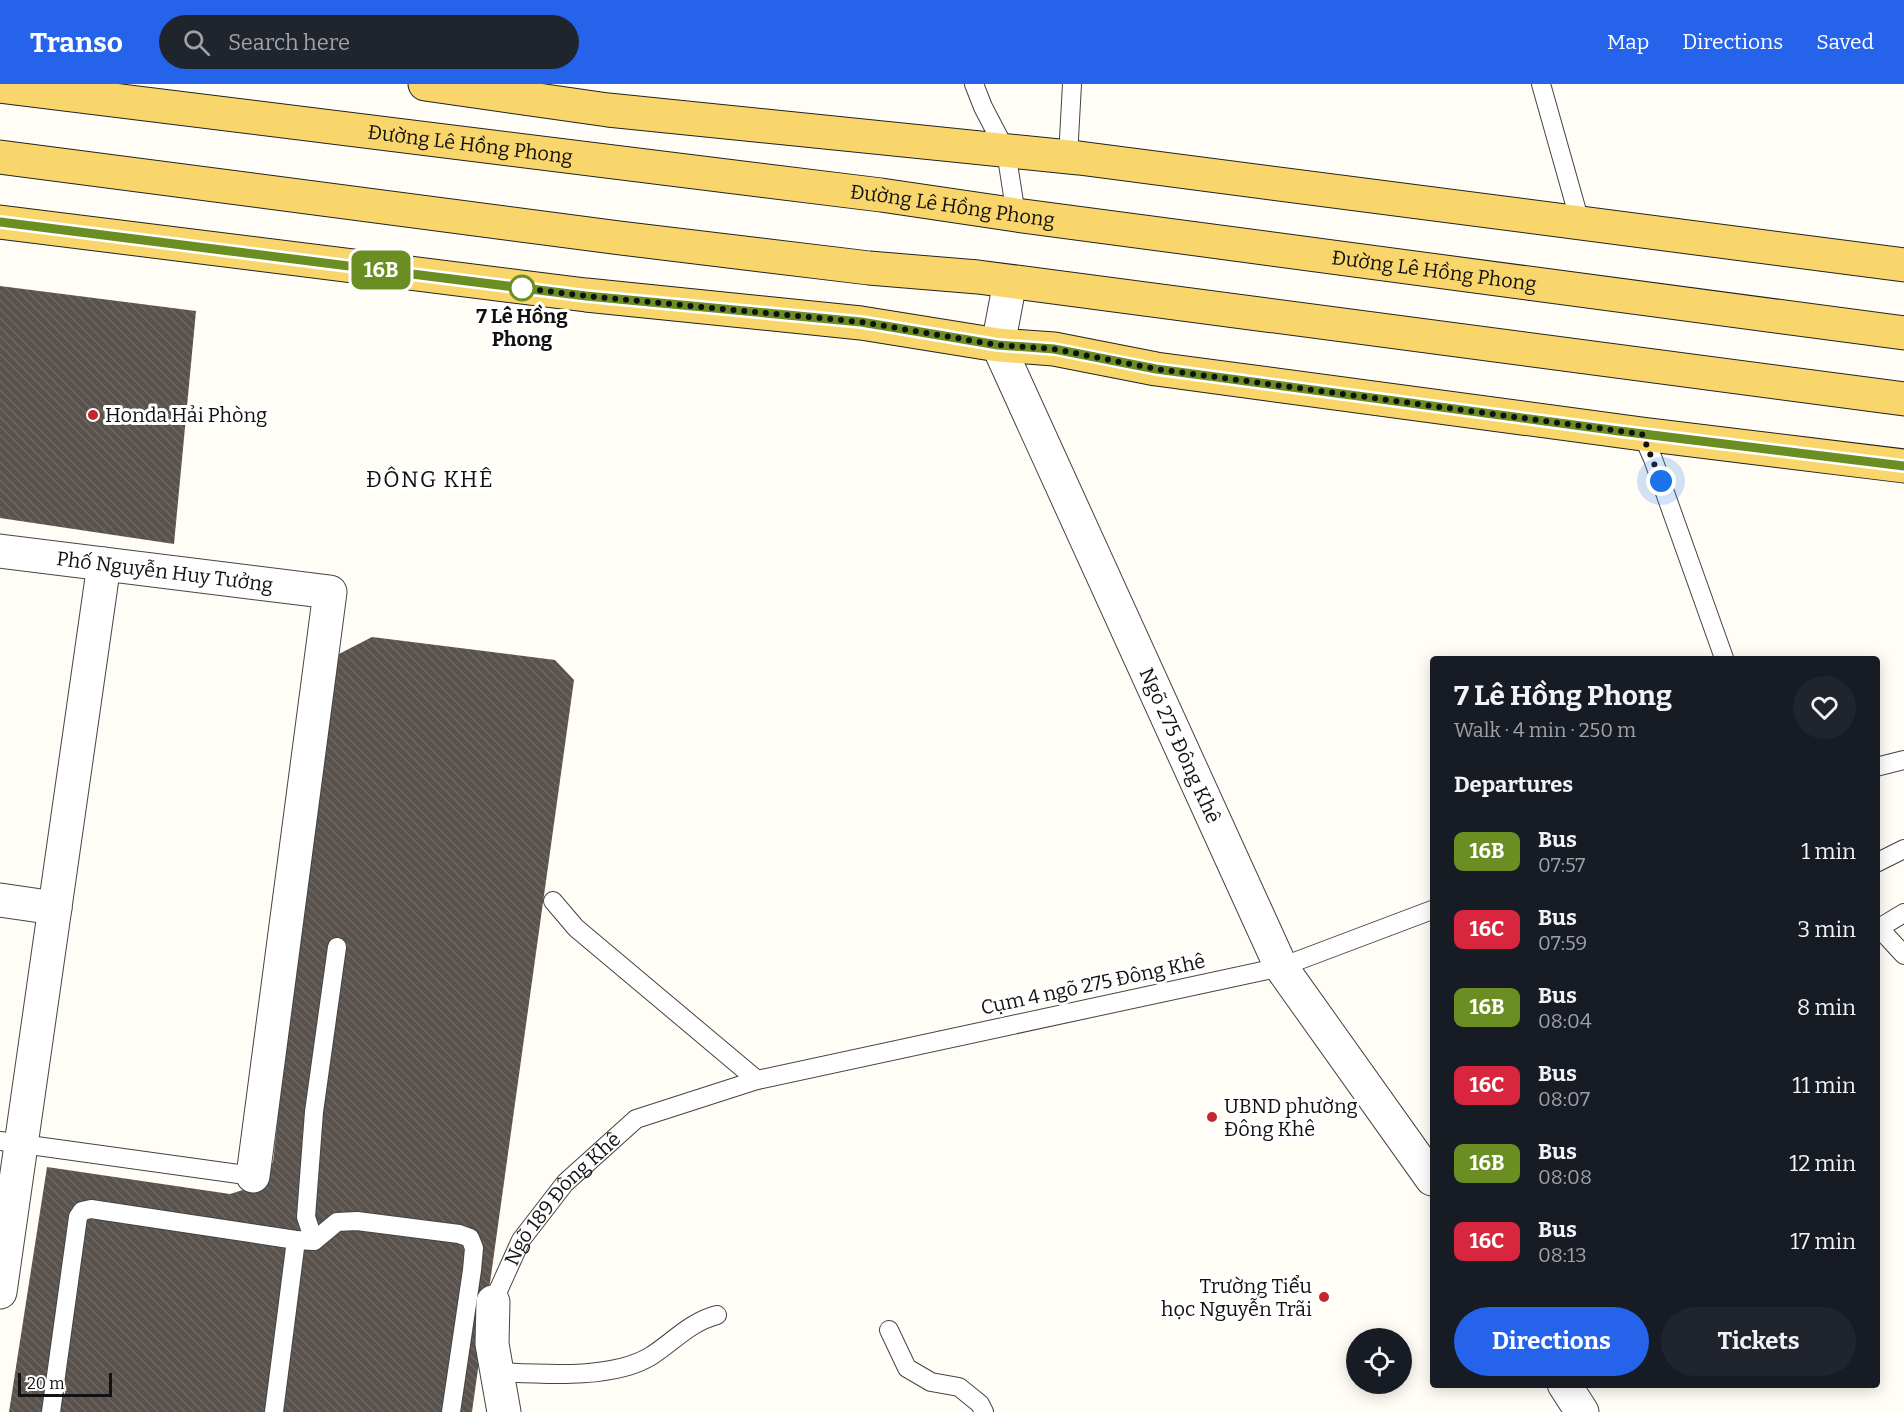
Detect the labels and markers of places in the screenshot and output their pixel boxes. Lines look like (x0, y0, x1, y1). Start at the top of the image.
marker: 7 Lê Hồng Phong (509, 275, 535, 301)
place label: 7 Lê Hồng Phong (476, 304, 568, 351)
place label: Honda Hải Phòng (105, 403, 267, 427)
marker: Honda Hải Phòng (86, 408, 100, 422)
place label: UBND phường Đông Khê (1224, 1094, 1358, 1141)
marker: UBND phường Đông Khê (1205, 1110, 1219, 1124)
place label: Trường Tiểu học Nguyễn Trãi (1161, 1274, 1312, 1321)
marker: Trường Tiểu học Nguyễn Trãi (1317, 1290, 1331, 1304)

